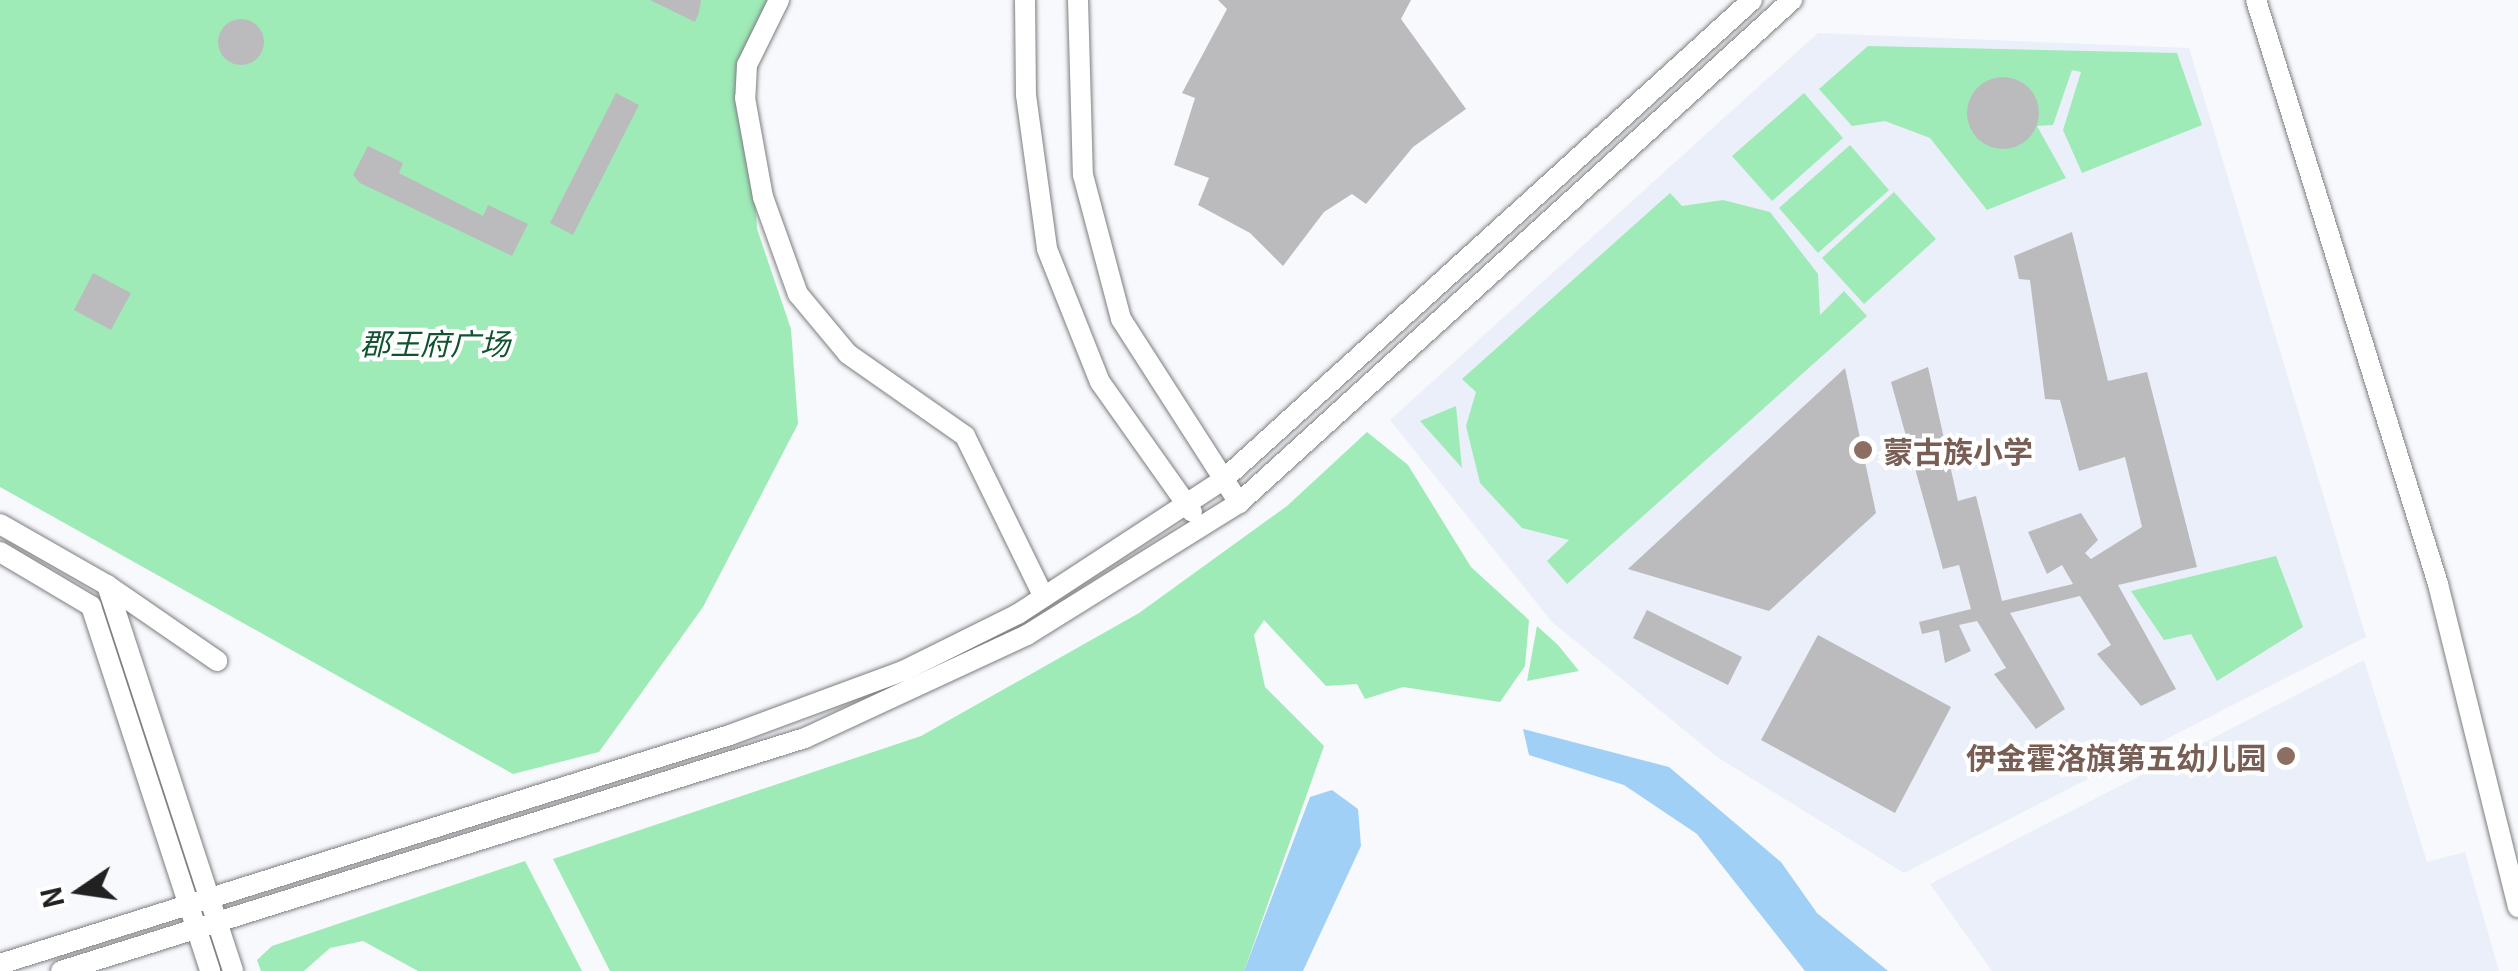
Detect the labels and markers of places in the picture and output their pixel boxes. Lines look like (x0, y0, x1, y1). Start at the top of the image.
place label: 蒙古族小学 (1883, 432, 2033, 468)
marker: 蒙古族小学 (1852, 439, 1874, 461)
place label: 伊金霍洛旗第五幼儿园 (1966, 738, 2266, 774)
marker: 伊金霍洛旗第五幼儿园 (2275, 745, 2297, 767)

